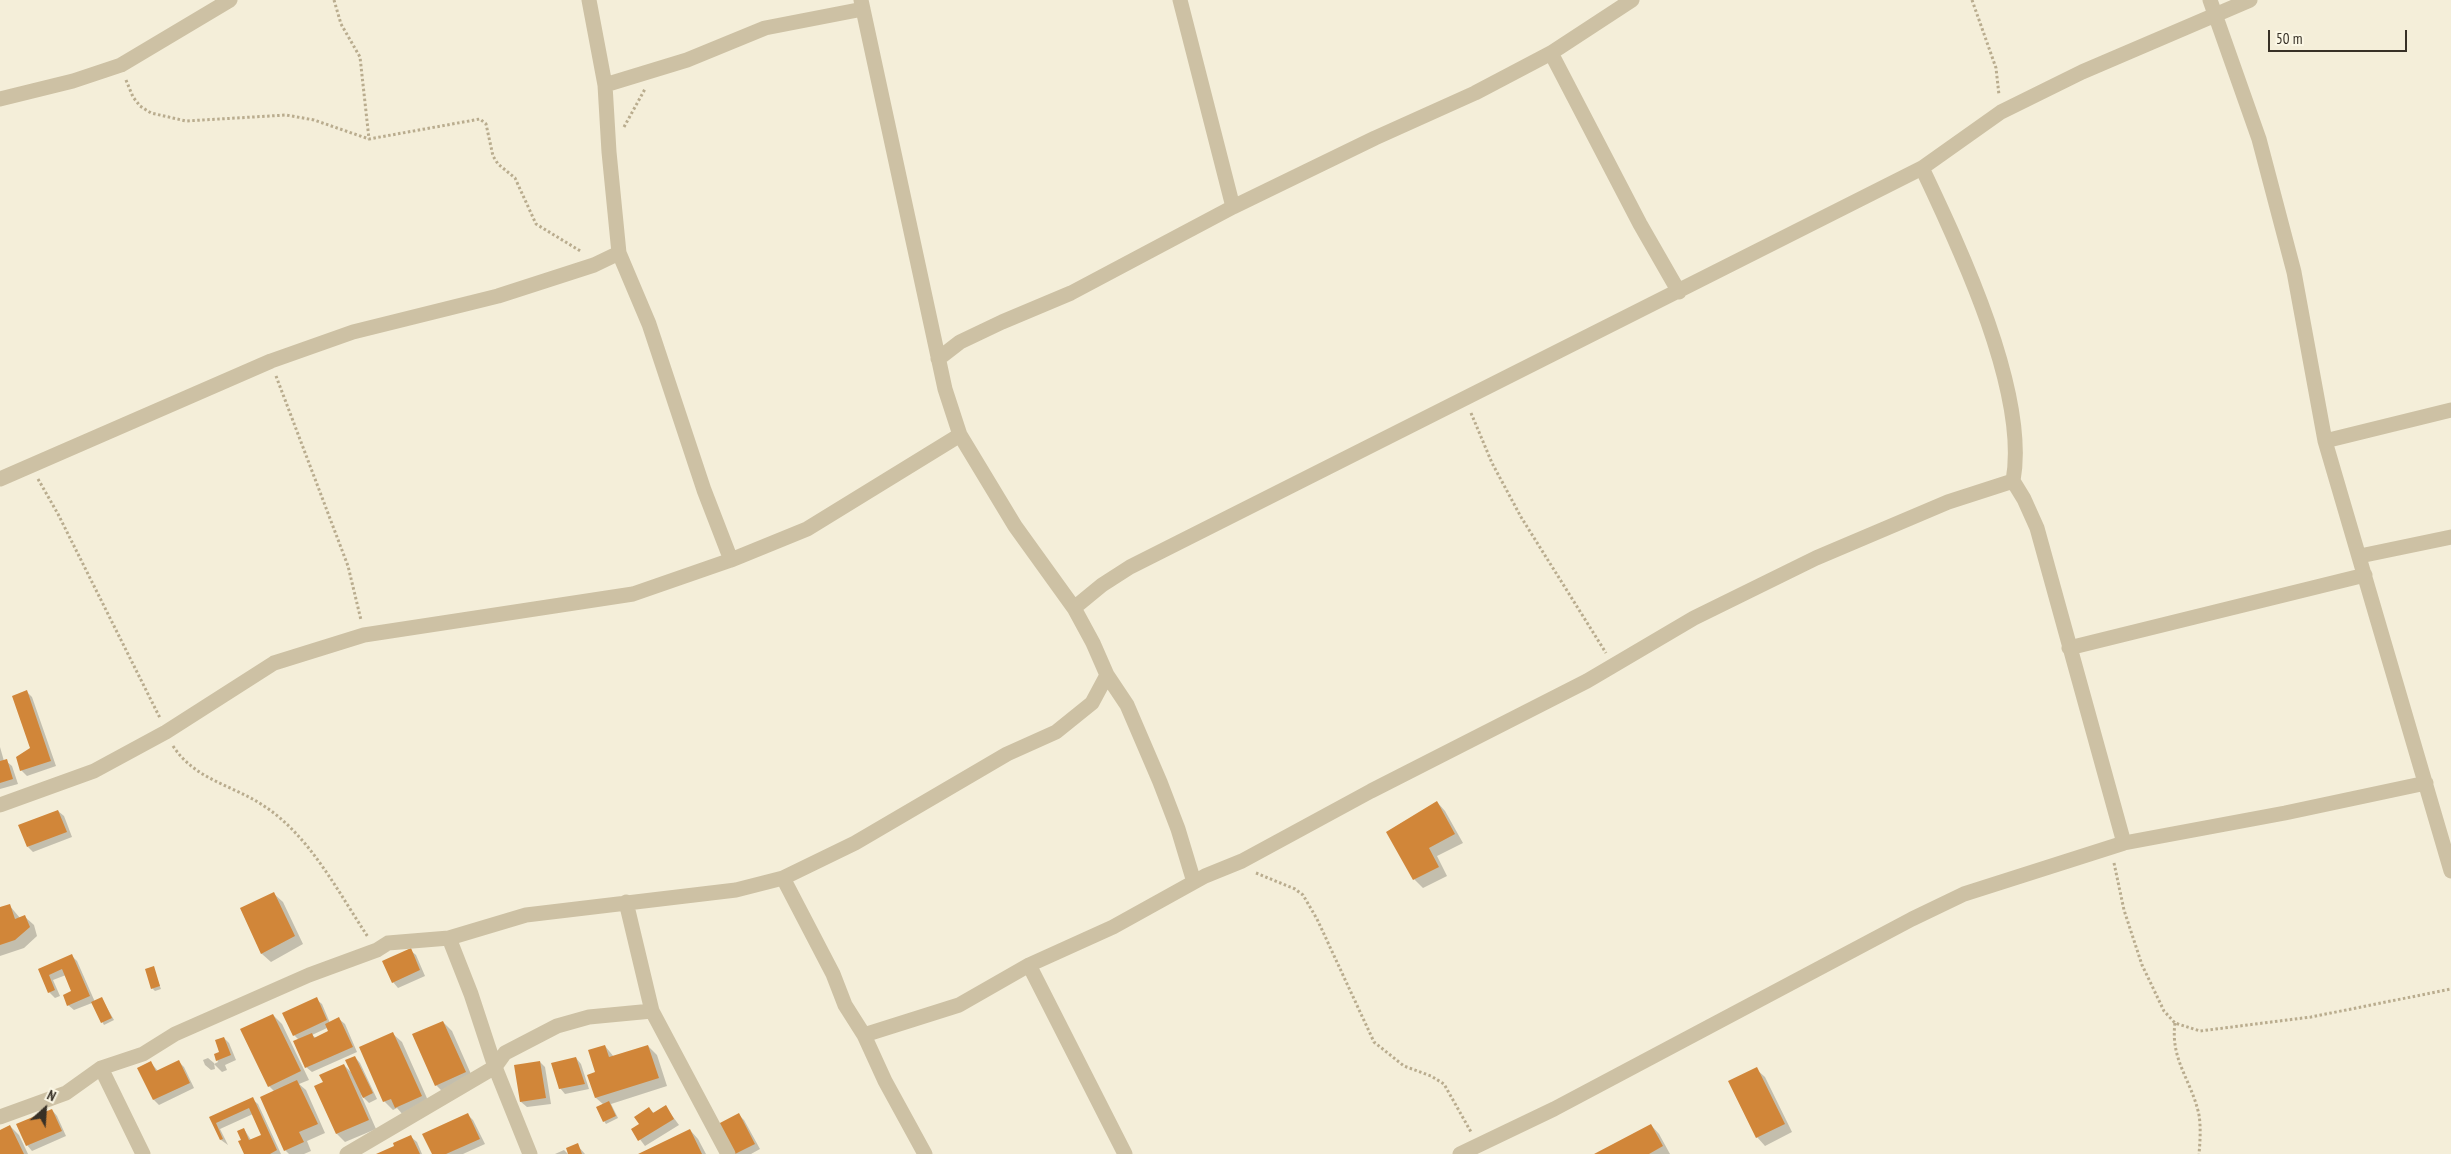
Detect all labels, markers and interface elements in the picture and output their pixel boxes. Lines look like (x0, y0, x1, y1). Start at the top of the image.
scale bar (2271, 20, 2410, 52)
text: 50 m (2276, 29, 2302, 48)
north arrow (20, 1084, 70, 1134)
text: N (44, 1086, 59, 1105)

